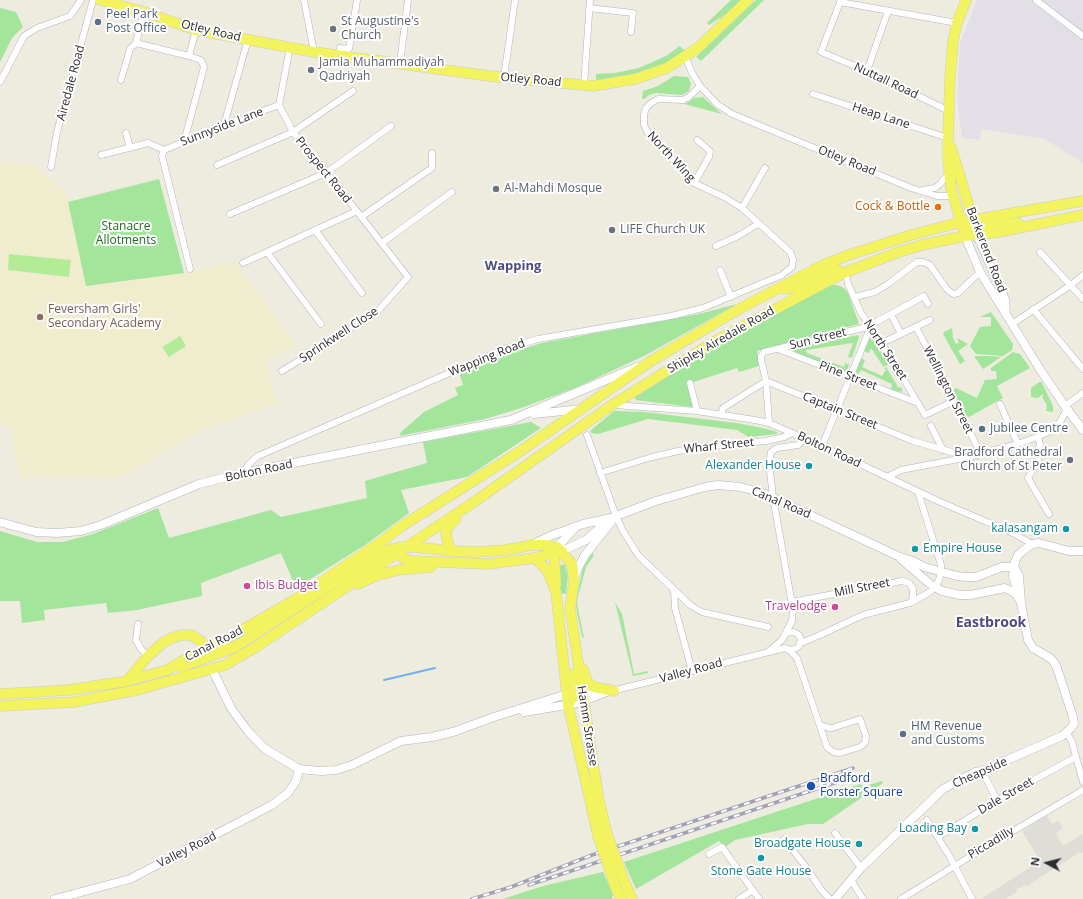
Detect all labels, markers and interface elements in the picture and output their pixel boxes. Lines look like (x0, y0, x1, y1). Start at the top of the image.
place label: Peel Park Post Office (106, 8, 166, 36)
place label: St Augustine's Church (341, 15, 419, 43)
marker: Peel Park Post Office (93, 17, 103, 27)
street label: Otley Road (180, 17, 242, 45)
marker: St Augustine's Church (328, 24, 338, 34)
street label: Airedale Road (54, 44, 88, 122)
place label: Jamia Muhammadiyah Qadriyah (319, 56, 444, 84)
street label: Nuttall Road (851, 60, 921, 102)
marker: Jamia Muhammadiyah Qadriyah (306, 65, 316, 75)
street label: Otley Road (500, 70, 562, 90)
street label: Heap Lane (850, 100, 912, 132)
street label: Sunnyside Lane (179, 105, 265, 149)
street label: North Wing (644, 129, 698, 185)
street label: Prospect Road (292, 134, 354, 206)
street label: Otley Road (816, 143, 878, 179)
place label: Al‐Mahdi Mosque (504, 182, 602, 196)
marker: Al‐Mahdi Mosque (491, 184, 501, 194)
place label: Cock & Bottle (855, 200, 930, 214)
marker: Cock & Bottle (933, 202, 943, 212)
street label: Barkerend Road (963, 205, 1009, 295)
park label: Stanacre Allotments (96, 220, 156, 248)
place label: LIFE Church UK (620, 223, 705, 237)
marker: LIFE Church UK (607, 225, 617, 235)
district label: Wapping (485, 258, 541, 274)
place label: Feversham Girls' Secondary Academy (48, 303, 161, 331)
street label: Sprinkwell Close (297, 304, 381, 366)
street label: Shipley Airedale Road (665, 304, 777, 376)
marker: Feversham Girls' Secondary Academy (35, 312, 45, 322)
street label: North Street (860, 317, 910, 383)
street label: Sun Street (788, 325, 848, 353)
street label: Wapping Road (447, 336, 527, 380)
street label: Wellington Street (920, 344, 976, 436)
street label: Pine Street (817, 358, 879, 394)
street label: Captain Street (800, 389, 880, 433)
place label: Jubilee Centre (990, 422, 1068, 436)
marker: Jubilee Centre (977, 424, 987, 434)
street label: Bolton Road (795, 429, 863, 471)
street label: Wharf Street (683, 435, 755, 457)
place label: Bradford Cathedral Church of St Peter (954, 446, 1062, 474)
marker: Bradford Cathedral Church of St Peter (1065, 455, 1075, 465)
street label: Bolton Road (224, 457, 294, 485)
place label: Alexander House (705, 459, 801, 473)
marker: Alexander House (804, 461, 814, 471)
street label: Canal Road (749, 484, 813, 522)
place label: kalasangam (991, 522, 1058, 536)
marker: kalasangam (1061, 524, 1071, 534)
place label: Empire House (923, 542, 1002, 556)
marker: Empire House (910, 544, 920, 554)
street label: Mill Street (833, 576, 891, 600)
place label: Ibis Budget (255, 579, 318, 593)
marker: Ibis Budget (242, 581, 252, 591)
place label: Travelodge (765, 600, 827, 614)
marker: Travelodge (830, 602, 840, 612)
district label: Eastbrook (956, 615, 1026, 631)
street label: Canal Road (183, 623, 245, 665)
street label: Valley Road (658, 656, 724, 686)
street label: Hamm Strasse (574, 685, 600, 767)
place label: HM Revenue and Customs (911, 720, 984, 748)
marker: HM Revenue and Customs (898, 729, 908, 739)
street label: Cheapside (950, 755, 1010, 791)
place label: Bradford Forster Square (820, 772, 903, 800)
street label: Dale Street (976, 774, 1036, 818)
marker: Bradford Forster Square (805, 780, 817, 792)
place label: Loading Bay (899, 822, 967, 836)
street label: Piccadilly (965, 824, 1017, 862)
marker: Loading Bay (970, 824, 980, 834)
street label: Valley Road (155, 829, 219, 871)
place label: Broadgate House (754, 837, 851, 851)
marker: Broadgate House (854, 839, 864, 849)
north arrow (1027, 843, 1067, 883)
marker: Stone Gate House (756, 853, 766, 863)
text: N (1027, 856, 1043, 867)
place label: Stone Gate House (711, 865, 811, 879)

